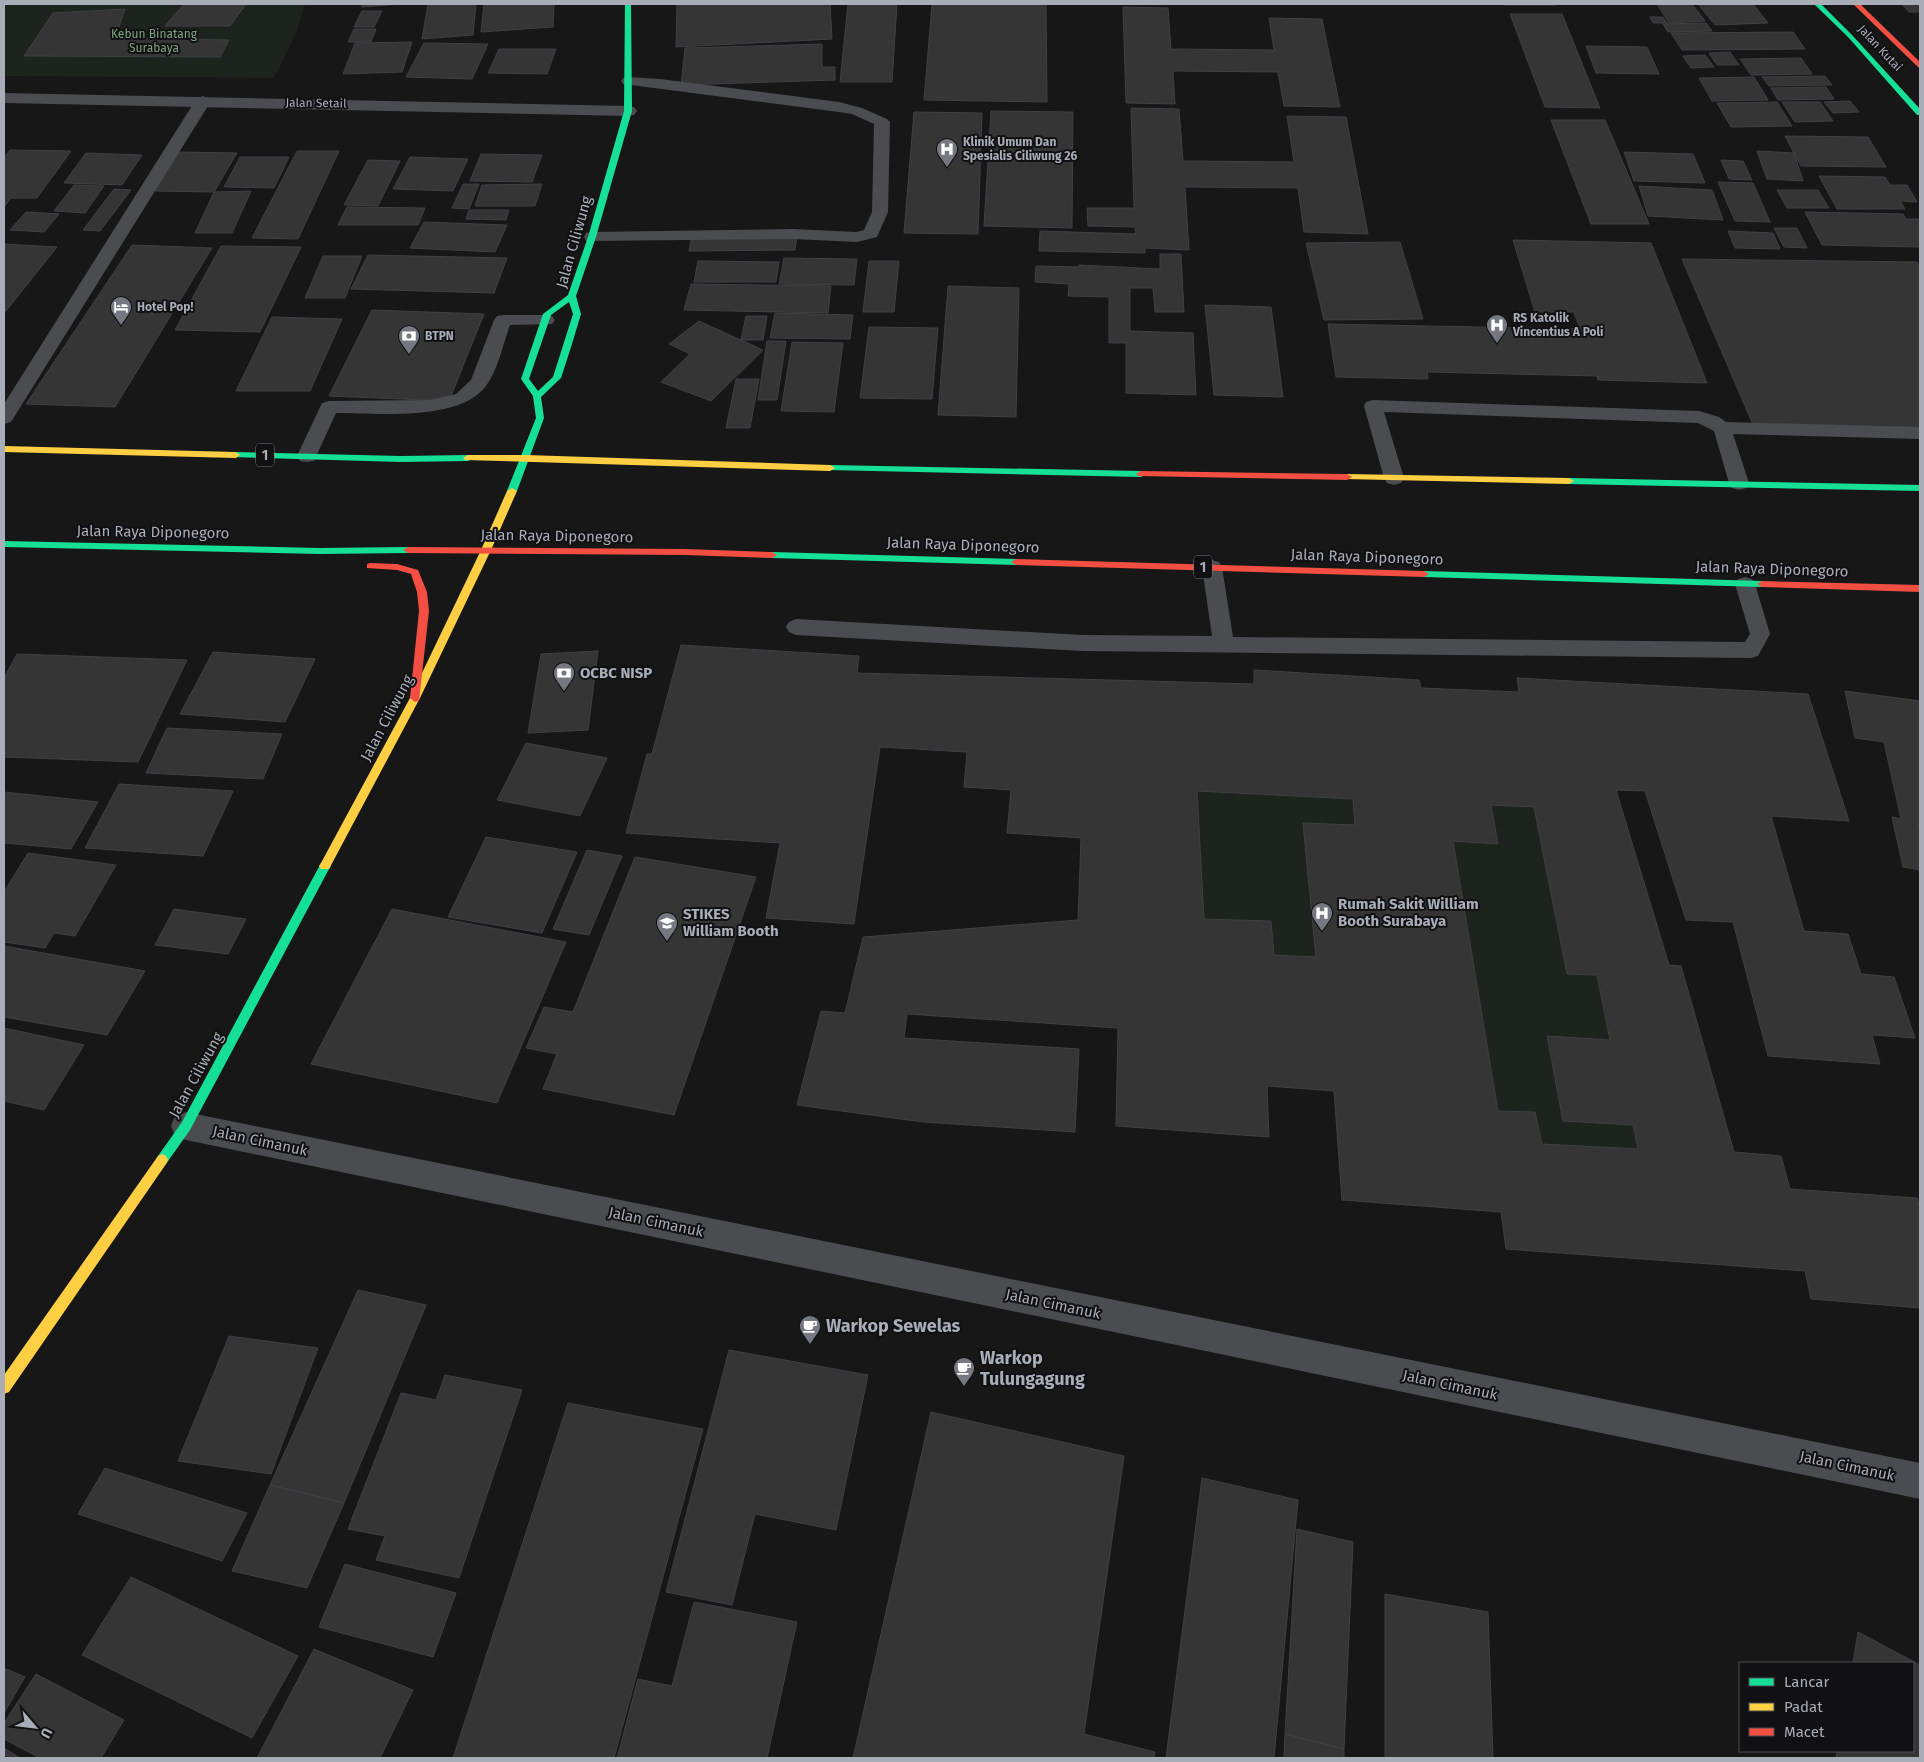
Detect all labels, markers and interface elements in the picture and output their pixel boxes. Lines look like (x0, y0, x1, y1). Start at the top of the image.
street label: Jalan Kutai (1855, 22, 1905, 74)
park label: Kebun Binatang Surabaya (111, 27, 198, 55)
street label: Jalan Setail (285, 95, 347, 111)
place label: Klinik Umum Dan Spesialis Ciliwung 26 (963, 135, 1078, 163)
hospital icon: Klinik Umum Dan Spesialis Ciliwung 26 (935, 137, 959, 168)
street label: Jalan Ciliwung (552, 194, 596, 290)
hotel icon: Hotel Pop! (109, 295, 133, 326)
place label: Hotel Pop! (137, 300, 193, 314)
place label: RS Katolik Vincentius A Poli (1512, 311, 1603, 339)
hospital icon: RS Katolik Vincentius A Poli (1485, 313, 1509, 344)
bank icon: BTPN (397, 324, 421, 355)
place label: BTPN (425, 329, 454, 343)
road number: 1 (256, 444, 274, 466)
street label: Jalan Raya Diponegoro (76, 522, 230, 542)
street label: Jalan Raya Diponegoro (480, 526, 634, 546)
street label: Jalan Raya Diponegoro (886, 533, 1040, 557)
street label: Jalan Raya Diponegoro (1290, 545, 1444, 569)
road number: 1 (1194, 556, 1212, 578)
street label: Jalan Raya Diponegoro (1695, 557, 1849, 581)
bank icon: OCBC NISP (552, 661, 576, 692)
place label: OCBC NISP (580, 664, 652, 682)
street label: Jalan Ciliwung (357, 672, 417, 764)
place label: Rumah Sakit William Booth Surabaya (1338, 895, 1479, 930)
hospital icon: Rumah Sakit William Booth Surabaya (1310, 901, 1334, 932)
place label: STIKES William Booth (683, 905, 779, 940)
school or university icon: STIKES William Booth (655, 911, 679, 942)
street label: Jalan Ciliwung (165, 1029, 227, 1121)
street label: Jalan Cimanuk (211, 1122, 309, 1160)
street label: Jalan Cimanuk (607, 1203, 705, 1241)
street label: Jalan Cimanuk (1004, 1285, 1102, 1323)
cafe icon: Warkop Sewelas (798, 1314, 822, 1345)
place label: Warkop Sewelas (826, 1315, 961, 1337)
place label: Warkop Tulungagung (980, 1347, 1085, 1390)
cafe icon: Warkop Tulungagung (952, 1356, 976, 1387)
street label: Jalan Cimanuk (1401, 1366, 1499, 1404)
street label: Jalan Cimanuk (1798, 1447, 1896, 1485)
legend (1739, 1662, 1914, 1752)
text: Lancar (1784, 1673, 1829, 1691)
text: Padat (1784, 1698, 1823, 1716)
north arrow (10, 1702, 60, 1752)
text: Macet (1784, 1723, 1825, 1741)
text: U (36, 1725, 56, 1741)

